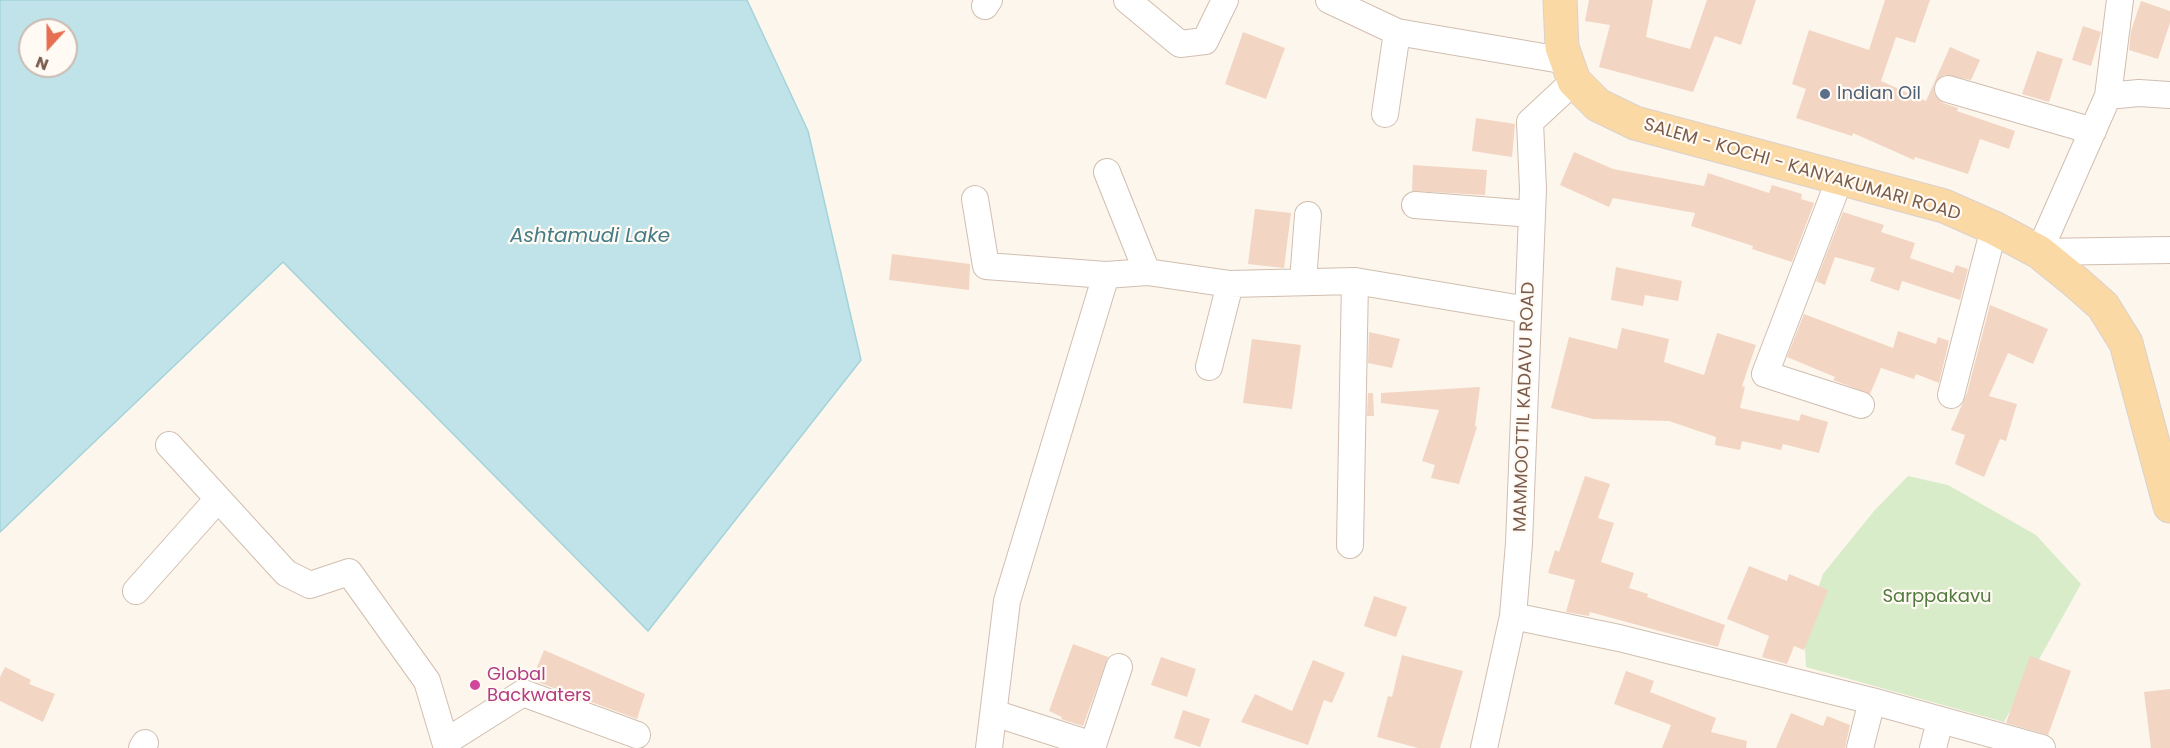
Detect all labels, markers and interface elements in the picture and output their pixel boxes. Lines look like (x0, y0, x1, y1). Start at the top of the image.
north arrow (18, 18, 78, 78)
text: N (32, 51, 52, 76)
place label: Indian Oil (1837, 83, 1921, 105)
marker: Indian Oil (1818, 87, 1832, 101)
street label: SALEM - KOCHI - KANYAKUMARI ROAD (1641, 114, 1963, 226)
water label: Ashtamudi Lake (510, 225, 670, 249)
street label: MAMMOOTTIL KADAVU ROAD (1510, 282, 1540, 532)
park label: Sarppakavu (1882, 586, 1992, 608)
place label: Global Backwaters (487, 664, 591, 706)
marker: Global Backwaters (468, 678, 482, 692)

